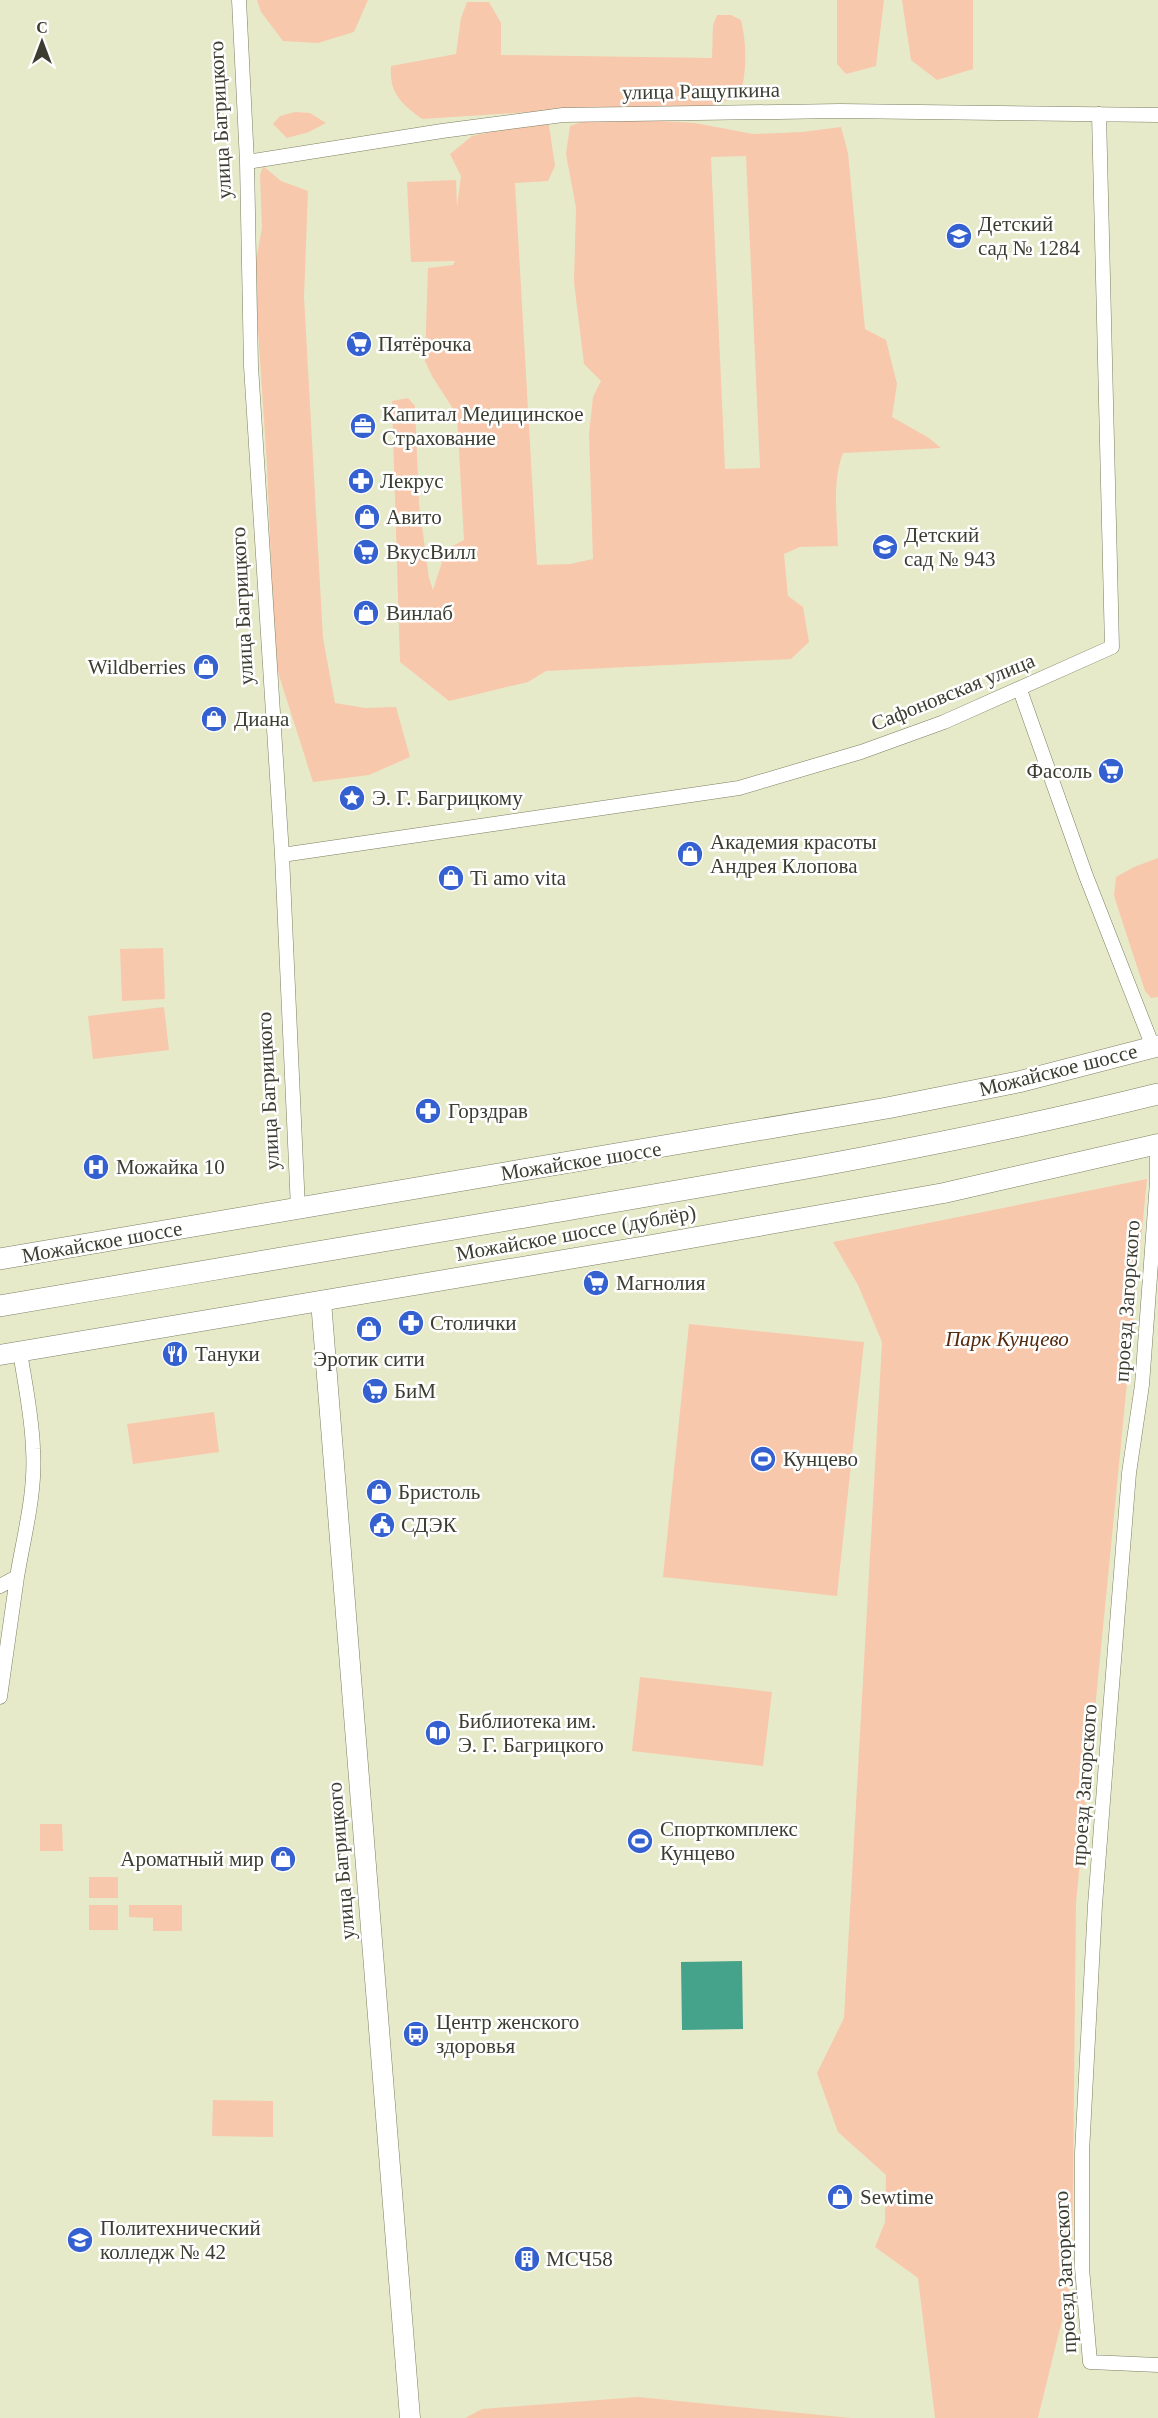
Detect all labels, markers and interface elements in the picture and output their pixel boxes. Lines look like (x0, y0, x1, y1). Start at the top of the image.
north arrow (12, 12, 72, 72)
text: С (36, 19, 48, 36)
street label: улица Багрицкого (204, 40, 236, 200)
street label: улица Ращупкина (622, 78, 781, 104)
place label: Детский сад № 1284 (978, 212, 1081, 260)
school or university icon: Детский сад № 1284 (944, 221, 974, 251)
supermarket icon: Пятёрочка (344, 329, 374, 359)
place label: Пятёрочка (378, 332, 472, 356)
place label: Капитал Медицинское Страхование (382, 402, 584, 450)
office icon: Капитал Медицинское Страхование (348, 411, 378, 441)
pharmacy icon: Лекрус (346, 466, 376, 496)
place label: Лекрус (380, 469, 444, 493)
shop icon: Авито (352, 502, 382, 532)
place label: Авито (386, 505, 442, 529)
place label: Детский сад № 943 (904, 523, 996, 571)
street label: улица Багрицкого (226, 526, 258, 686)
school or university icon: Детский сад № 943 (870, 532, 900, 562)
supermarket icon: ВкусВилл (351, 537, 381, 567)
place label: ВкусВилл (386, 540, 476, 564)
shop icon: Винлаб (351, 598, 381, 628)
place label: Винлаб (386, 601, 453, 625)
street label: Сафоновская улица (868, 648, 1039, 736)
shop icon: Wildberries (191, 652, 221, 682)
place label: Wildberries (88, 655, 186, 679)
shop icon: Диана (199, 704, 229, 734)
place label: Диана (234, 707, 290, 731)
supermarket icon: Фасоль (1096, 756, 1126, 786)
place label: Фасоль (1026, 759, 1092, 783)
place icon: Э. Г. Багрицкому (337, 783, 367, 813)
place label: Э. Г. Багрицкому (372, 786, 523, 810)
place label: Академия красоты Андрея Клопова (710, 830, 877, 878)
shop icon: Академия красоты Андрея Клопова (675, 839, 705, 869)
shop icon: Ti amo vita (436, 863, 466, 893)
place label: Ti amo vita (470, 866, 567, 890)
street label: улица Багрицкого (252, 1011, 284, 1171)
street label: Можайское шоссе (976, 1039, 1140, 1101)
pharmacy icon: Горздрав (413, 1096, 443, 1126)
place label: Горздрав (448, 1099, 528, 1123)
street label: Можайское шоссе (499, 1136, 663, 1186)
hospital icon: Можайка 10 (81, 1152, 111, 1182)
place label: Можайка 10 (116, 1155, 225, 1179)
street label: Можайское шоссе (дублёр) (454, 1200, 698, 1266)
street label: Можайское шоссе (20, 1216, 184, 1268)
street label: проезд Загорского (1109, 1219, 1145, 1383)
supermarket icon: Магнолия (581, 1268, 611, 1298)
place label: Магнолия (616, 1271, 706, 1295)
pharmacy icon: Столички (396, 1308, 426, 1338)
place label: Столички (430, 1311, 517, 1335)
shop icon: Эротик сити (354, 1314, 384, 1344)
park label: Парк Кунцево (944, 1327, 1069, 1351)
restaurant icon: Тануки (160, 1339, 190, 1369)
place label: Тануки (195, 1342, 260, 1366)
place label: Эротик сити (313, 1347, 425, 1371)
supermarket icon: БиМ (360, 1376, 390, 1406)
place label: БиМ (394, 1379, 436, 1403)
sports icon: Кунцево (748, 1444, 778, 1474)
place label: Кунцево (783, 1447, 858, 1471)
shop icon: Бристоль (364, 1477, 394, 1507)
place label: Бристоль (398, 1480, 480, 1504)
public building icon: СДЭК (367, 1510, 397, 1540)
place label: СДЭК (401, 1513, 458, 1537)
street label: проезд Загорского (1066, 1703, 1102, 1867)
place label: Библиотека им. Э. Г. Багрицкого (458, 1709, 604, 1757)
library icon: Библиотека им. Э. Г. Багрицкого (423, 1718, 453, 1748)
street label: улица Багрицкого (322, 1781, 360, 1941)
place label: Спорткомплекс Кунцево (660, 1817, 798, 1865)
sports icon: Спорткомплекс Кунцево (625, 1826, 655, 1856)
shop icon: Ароматный мир (268, 1844, 298, 1874)
place label: Ароматный мир (120, 1847, 264, 1871)
place label: Центр женского здоровья (436, 2010, 579, 2058)
bus stop icon: Центр женского здоровья (401, 2019, 431, 2049)
shop icon: Sewtime (825, 2182, 855, 2212)
place label: Sewtime (860, 2185, 934, 2209)
street label: проезд Загорского (1049, 2190, 1081, 2354)
place label: Политехнический колледж № 42 (100, 2216, 261, 2264)
school or university icon: Политехнический колледж № 42 (65, 2225, 95, 2255)
building icon: МСЧ58 (512, 2244, 542, 2274)
place label: МСЧ58 (546, 2247, 613, 2271)

